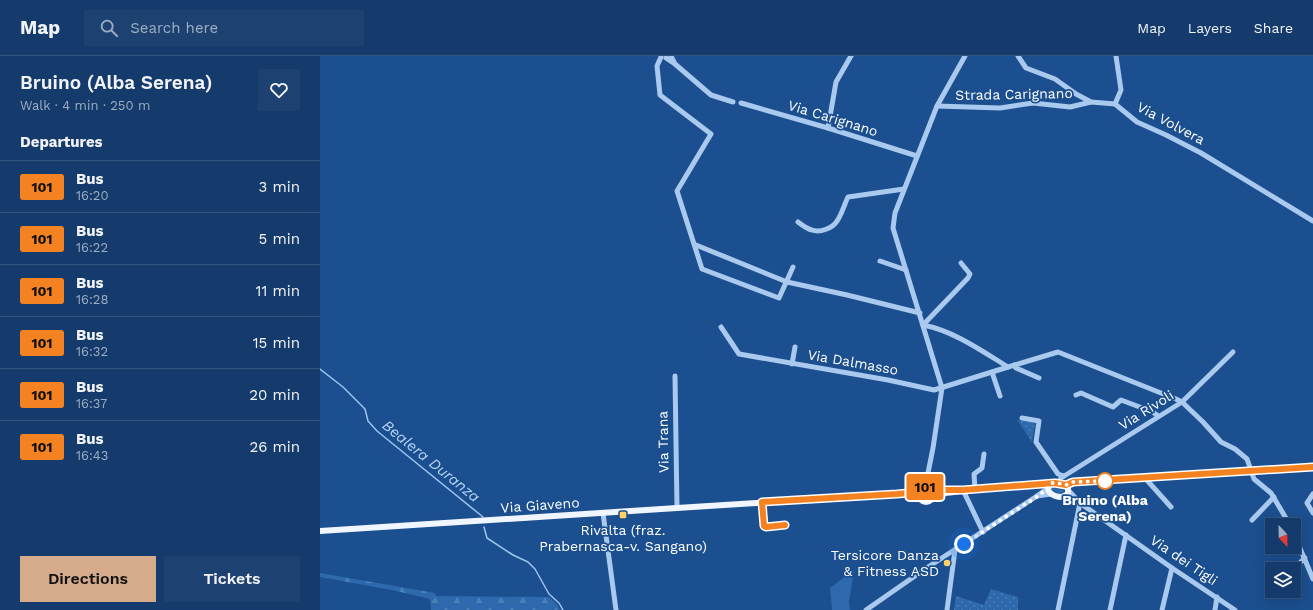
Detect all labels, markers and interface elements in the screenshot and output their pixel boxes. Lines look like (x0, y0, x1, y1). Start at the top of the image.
search box (84, 10, 364, 46)
text: Map (20, 16, 60, 39)
icon: search (98, 17, 120, 39)
text: Search here (130, 19, 218, 37)
text: Map (1137, 20, 1166, 36)
text: Layers (1188, 20, 1232, 36)
text: Share (1254, 20, 1293, 36)
button: heart (258, 69, 300, 111)
text: Bruino (Alba Serena) (20, 71, 212, 94)
street label: Strada Carignano (955, 85, 1073, 103)
street label: Via Carignano (786, 97, 880, 139)
text: Walk · 4 min · 250 m (20, 98, 150, 113)
street label: Via Volvera (1134, 98, 1208, 148)
text: Departures (20, 133, 103, 151)
text: Bus (76, 170, 104, 188)
text: 3 min (259, 178, 300, 196)
text: 101 (31, 179, 53, 195)
text: 16:20 (76, 188, 109, 203)
text: Bus (76, 222, 104, 240)
text: 5 min (259, 230, 300, 248)
text: 101 (31, 231, 53, 247)
text: 16:22 (76, 240, 108, 255)
text: Bus (76, 274, 104, 292)
text: 11 min (256, 282, 300, 300)
text: 101 (31, 283, 53, 299)
text: 16:28 (76, 292, 108, 307)
text: Bus (76, 326, 104, 344)
text: 15 min (253, 334, 300, 352)
text: 101 (31, 335, 53, 351)
text: 16:32 (76, 344, 108, 359)
street label: Via Dalmasso (806, 346, 900, 378)
text: Bus (76, 378, 104, 396)
text: 20 min (249, 386, 300, 404)
text: 101 (31, 387, 53, 403)
street label: Via Rivoli (1116, 387, 1176, 433)
text: 16:37 (76, 396, 107, 411)
street label: Via Trana (654, 411, 672, 473)
water label: Bealera Duranza (379, 416, 483, 506)
text: Bus (76, 430, 104, 448)
text: 26 min (249, 438, 300, 456)
text: 101 (31, 439, 53, 455)
text: 16:43 (76, 448, 108, 463)
marker: Bruino (Alba Serena) (1096, 472, 1114, 490)
line badge: 101 (902, 474, 948, 500)
text: 101 (914, 479, 936, 495)
place label: Bruino (Alba Serena) (1062, 492, 1149, 524)
street label: Via Giaveno (500, 494, 580, 516)
marker: Rivalta (fraz. Prabernasca-v. Sangano) (618, 510, 628, 520)
north arrow (1265, 518, 1301, 554)
map controls (1265, 518, 1301, 598)
place label: Rivalta (fraz. Prabernasca-v. Sangano) (539, 522, 707, 554)
street label: Via dei Tigli (1147, 532, 1221, 588)
your location (954, 534, 974, 554)
place label: Tersicore Danza & Fitness ASD (831, 547, 939, 579)
button: Directions (20, 556, 156, 602)
button: Tickets (164, 556, 300, 602)
marker: Tersicore Danza & Fitness ASD (942, 558, 952, 568)
button: layers (1265, 562, 1301, 598)

